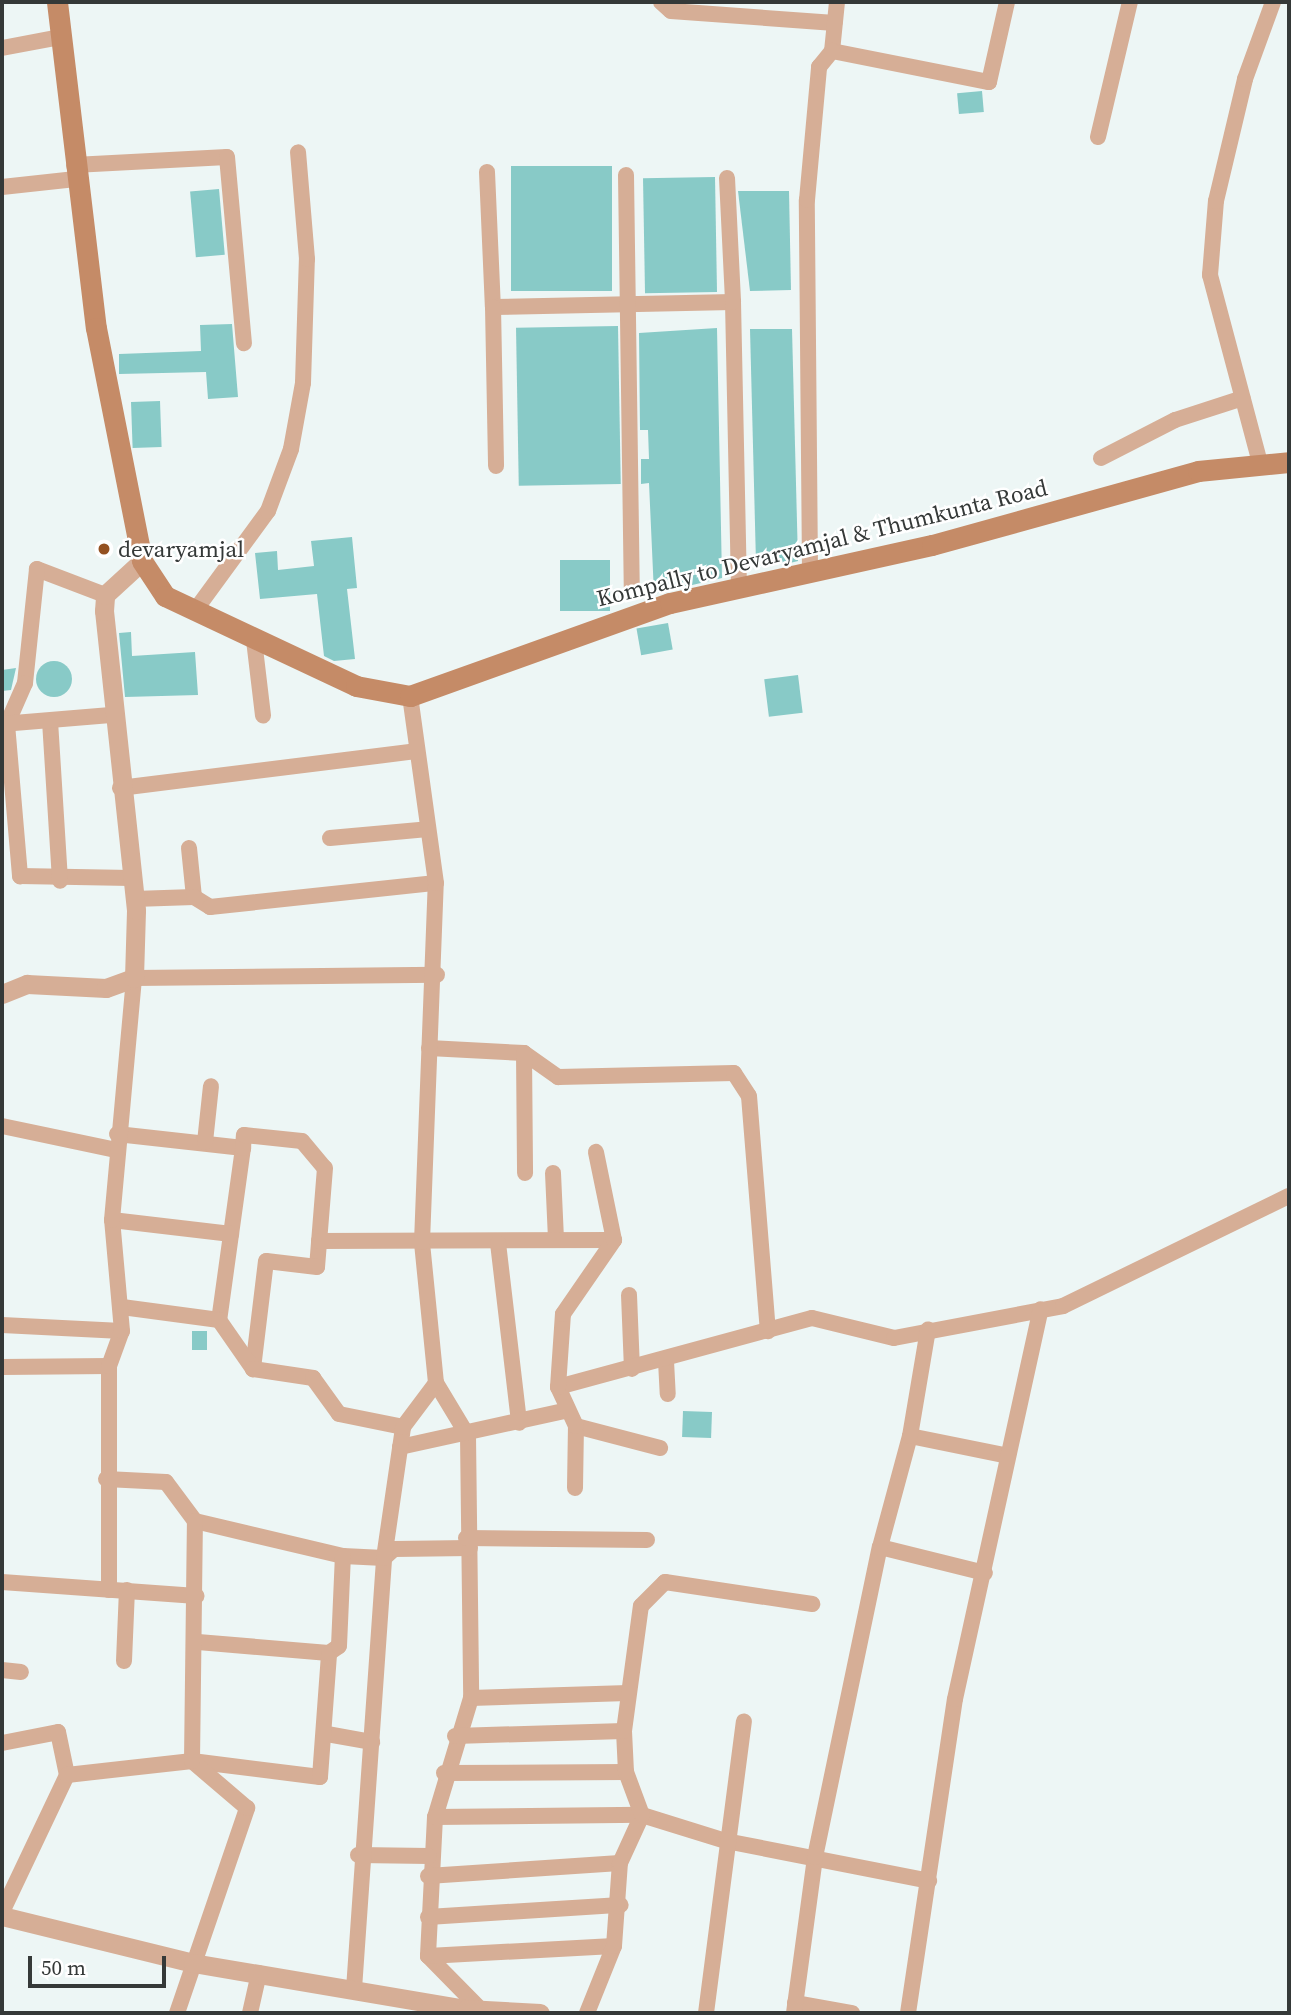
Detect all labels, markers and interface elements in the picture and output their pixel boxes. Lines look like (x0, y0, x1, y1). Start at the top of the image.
street label: Kompally to Devaryamjal & Thumkunta Road (594, 474, 1050, 612)
place label: devaryamjal (118, 535, 244, 563)
marker: devaryamjal (96, 541, 112, 557)
scale bar (32, 1941, 170, 1985)
text: 50 m (41, 1953, 86, 1982)

